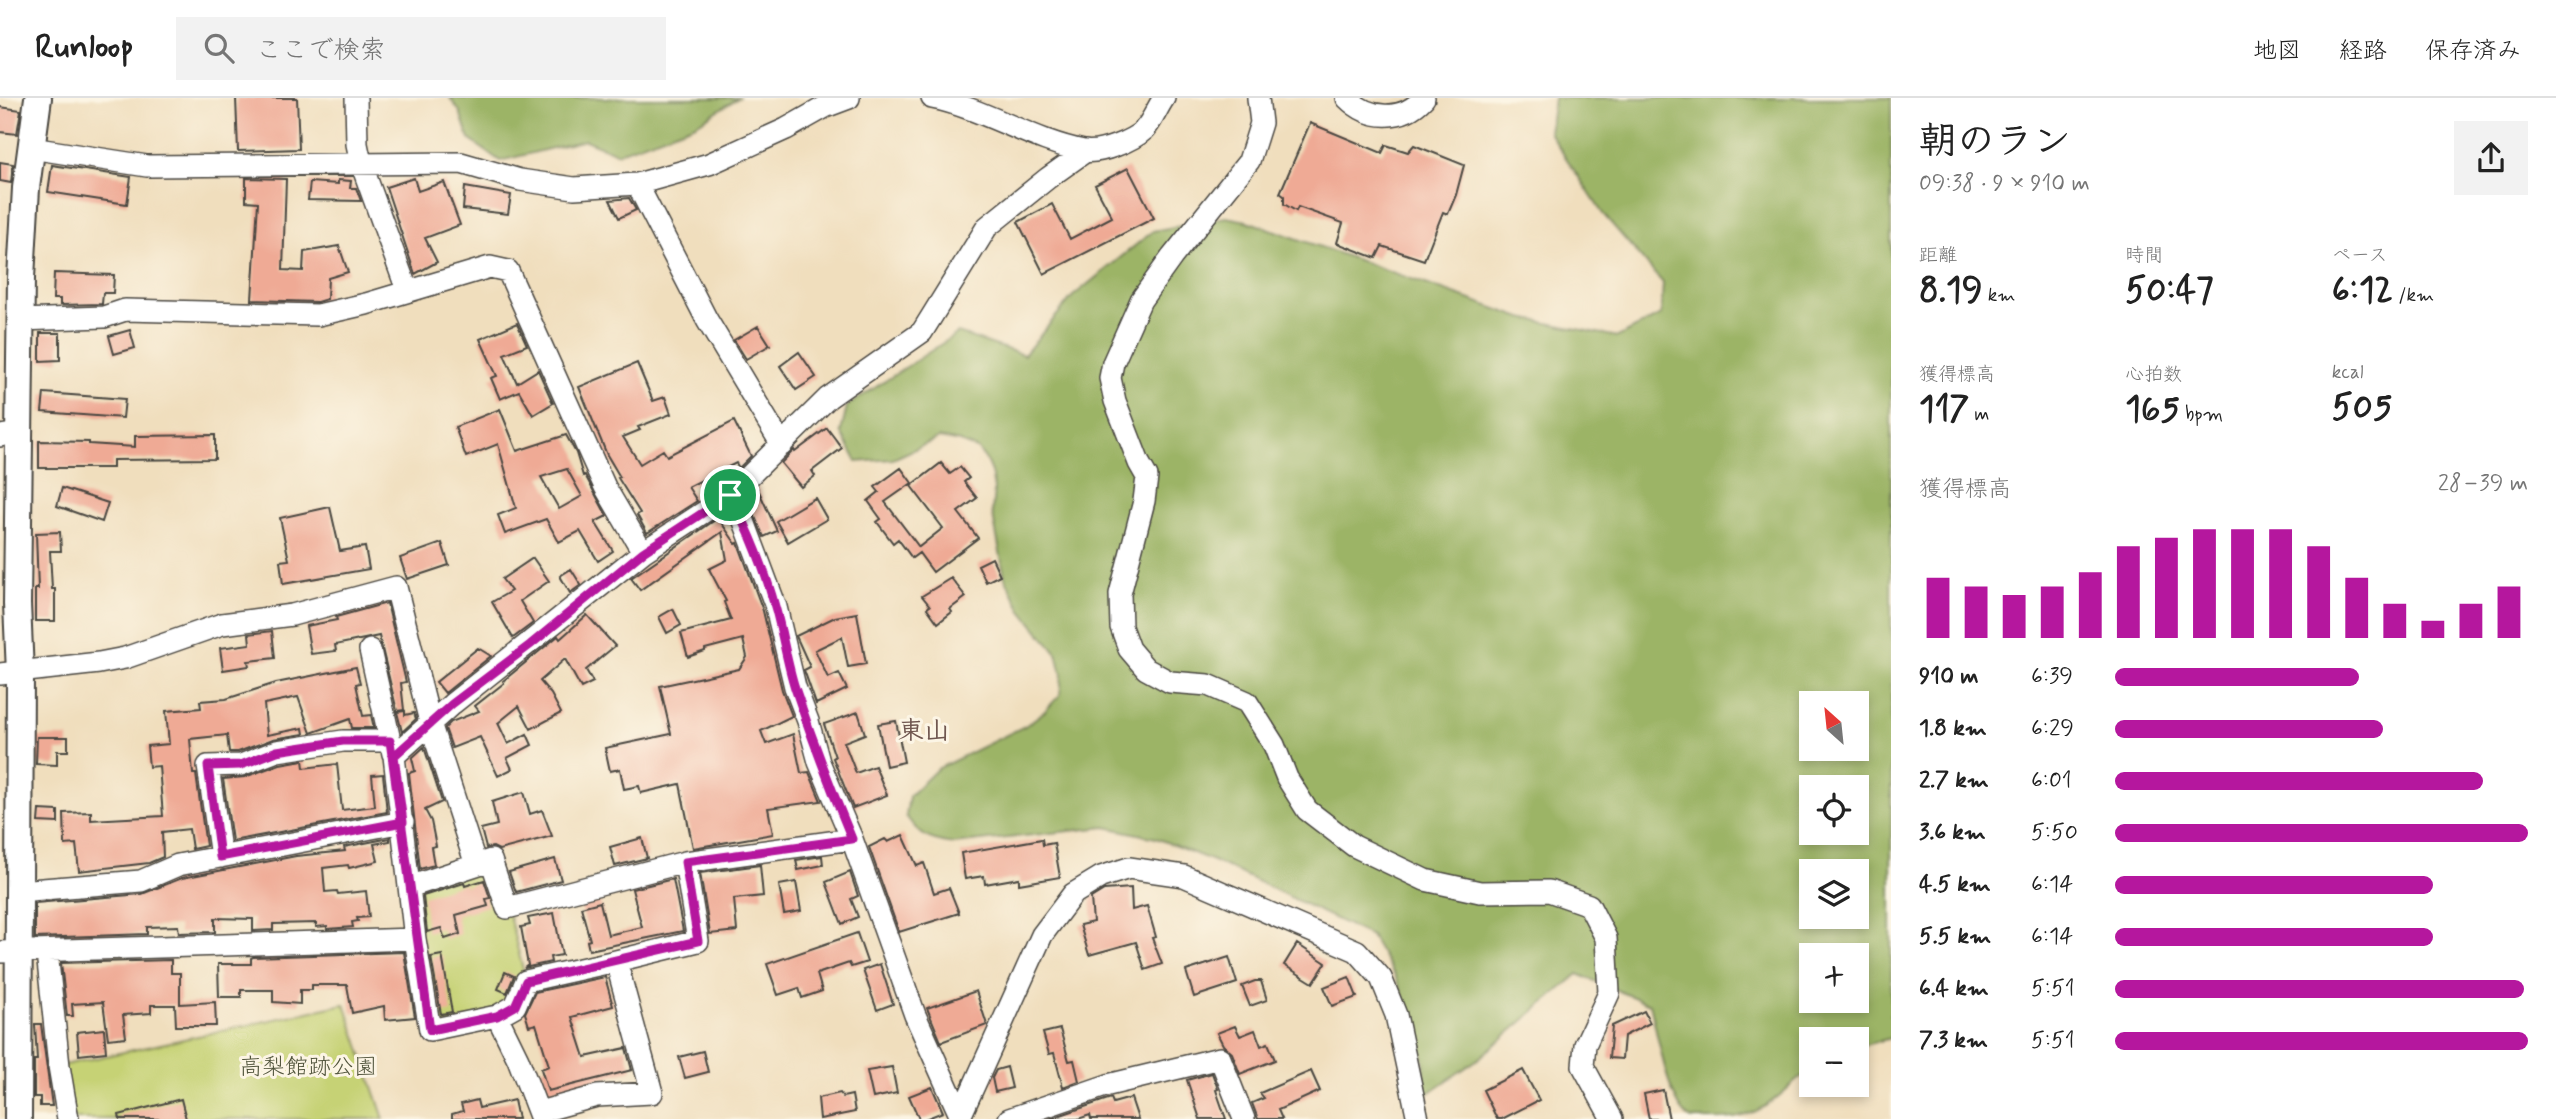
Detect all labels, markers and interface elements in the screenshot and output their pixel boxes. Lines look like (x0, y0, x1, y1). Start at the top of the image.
search box (176, 17, 666, 80)
text: Runloop (35, 26, 134, 70)
icon: search (200, 29, 238, 67)
text: ここで検索 (256, 34, 386, 68)
text: 地図 (2253, 36, 2301, 67)
text: 経路 (2339, 36, 2387, 67)
text: 保存済み (2425, 36, 2521, 67)
text: 朝のラン (1919, 118, 2071, 167)
button: share (2454, 121, 2528, 195)
text: 09:38 · 9 × 910 m (1919, 169, 2090, 199)
text: 距離 (1919, 243, 1957, 268)
text: 時間 (2125, 243, 2163, 268)
text: ペース (2332, 243, 2388, 268)
text: 8.19 (1919, 268, 1983, 314)
text: 50:47 (2125, 268, 2214, 314)
text: 6:12 (2332, 268, 2393, 314)
text: km (1983, 283, 2015, 308)
text: /km (2393, 283, 2434, 308)
text: kcal (2332, 360, 2364, 385)
text: 獲得標高 (1919, 362, 1995, 387)
text: 心拍数 (2125, 362, 2182, 387)
text: 505 (2332, 385, 2392, 431)
text: 117 (1919, 387, 1969, 433)
text: 165 (2125, 387, 2180, 433)
text: m (1969, 402, 1990, 427)
text: bpm (2180, 402, 2223, 427)
pin (700, 465, 760, 525)
text: 28–39 m (2438, 469, 2528, 499)
text: 獲得標高 (1919, 475, 2011, 505)
icon: arrive (711, 476, 749, 514)
text: 910 m (1919, 662, 1979, 692)
text: 6:39 (2031, 662, 2073, 692)
north arrow (1799, 691, 1869, 761)
map controls (1799, 691, 1869, 1097)
text: 1.8 km (1919, 714, 1987, 744)
text: 6:29 (2031, 714, 2074, 744)
district label: 東山 (898, 715, 950, 749)
text: 2.7 km (1919, 766, 1989, 796)
text: 6:01 (2031, 766, 2072, 796)
button: locate (1799, 775, 1869, 845)
text: 3.6 km (1919, 818, 1986, 848)
text: 5:50 (2031, 818, 2078, 848)
button: layers (1799, 859, 1869, 929)
text: 4.5 km (1919, 870, 1991, 900)
text: 6:14 (2031, 870, 2073, 900)
text: 5.5 km (1919, 922, 1991, 952)
text: 6:14 (2031, 922, 2073, 952)
button: + (1799, 943, 1869, 1013)
text: 6.4 km (1919, 974, 1989, 1004)
text: 5:51 (2031, 974, 2075, 1004)
text: 7.3 km (1919, 1026, 1988, 1056)
text: 5:51 (2031, 1026, 2075, 1056)
button: − (1799, 1027, 1869, 1097)
park label: 高梨館跡公園 (239, 1053, 377, 1083)

